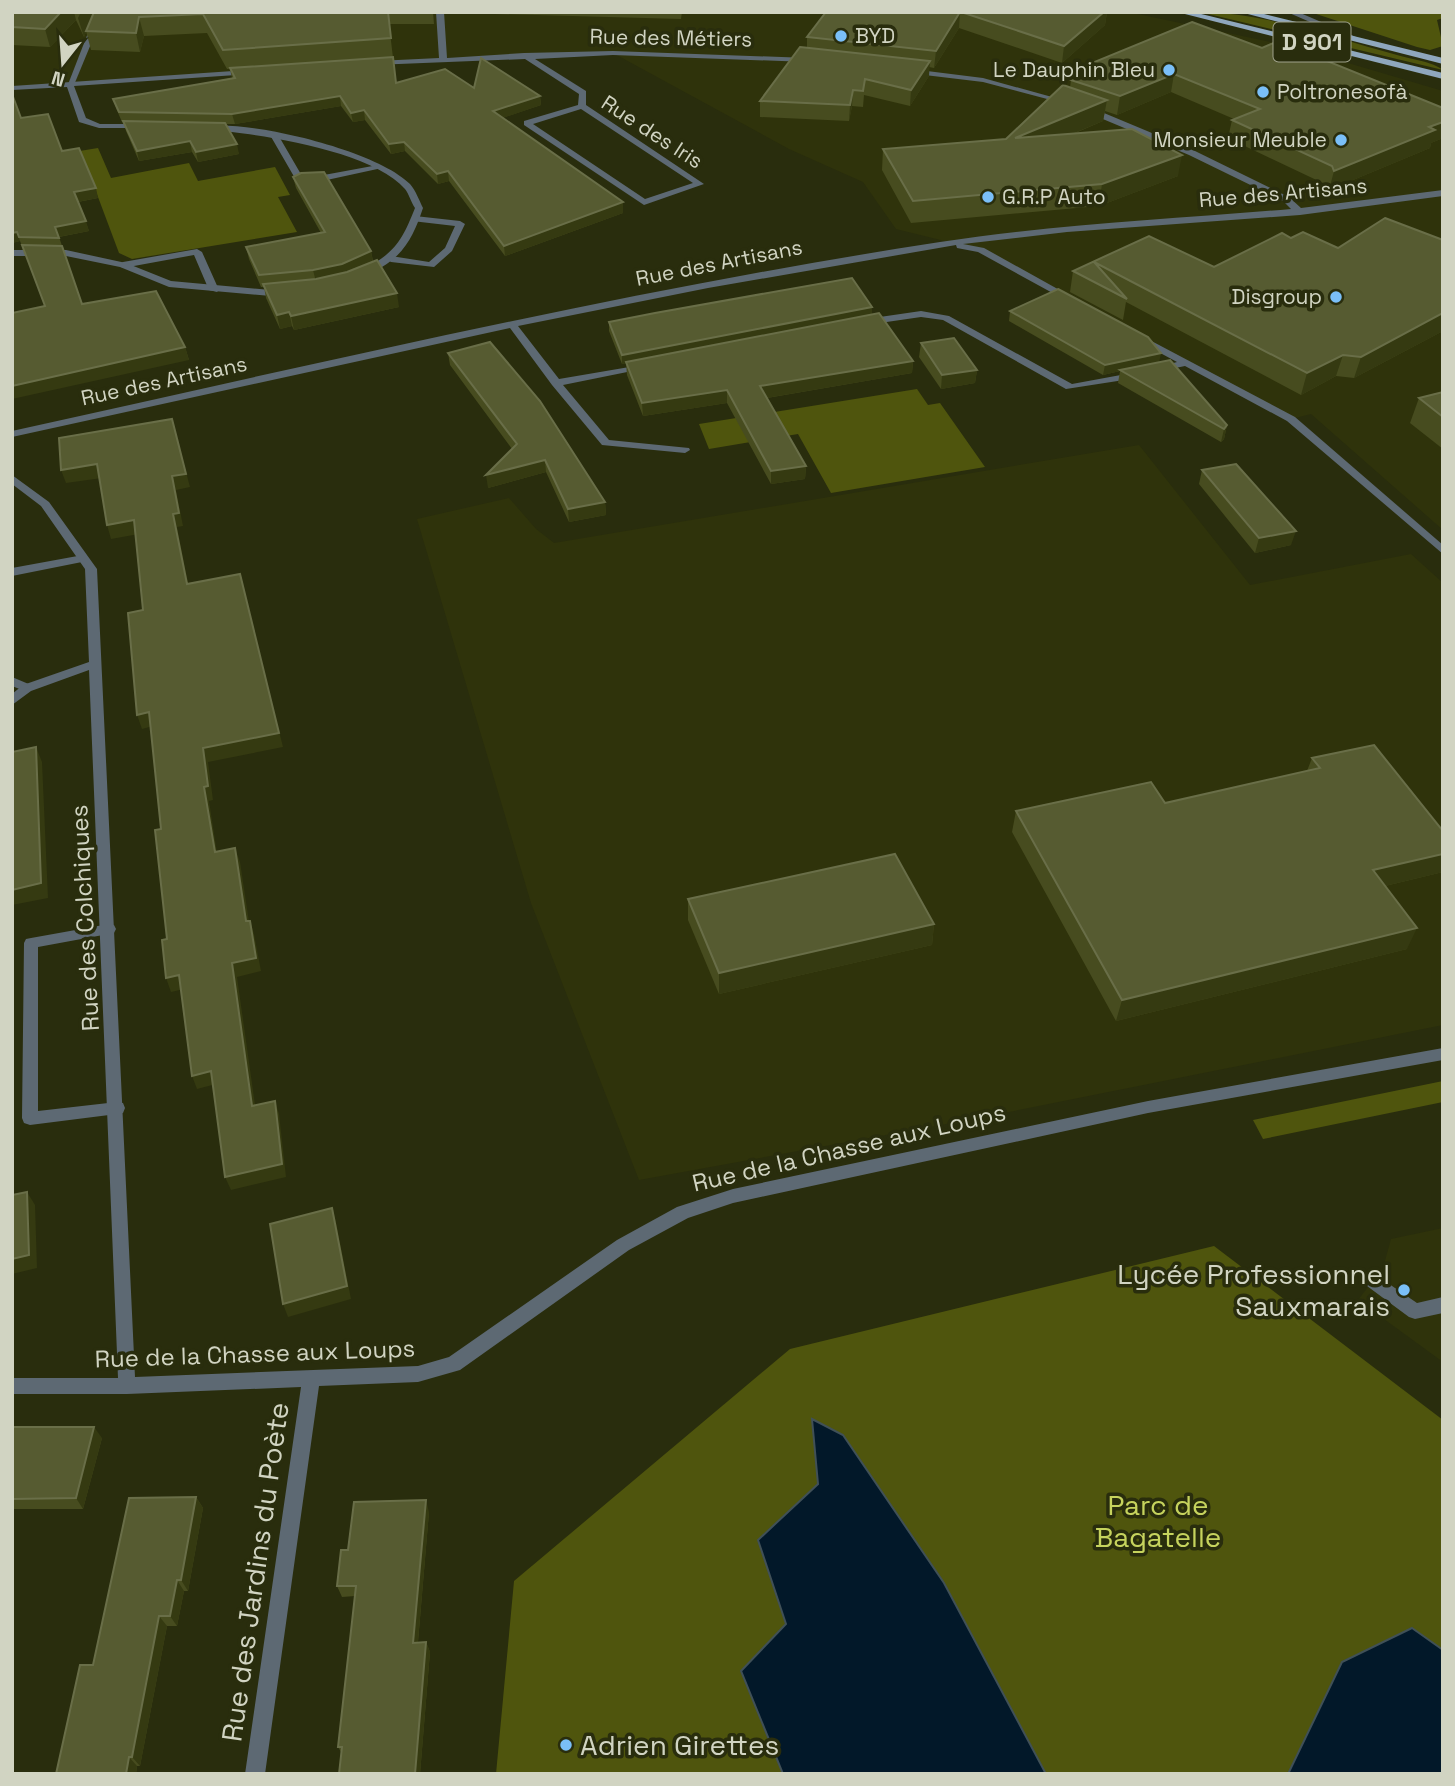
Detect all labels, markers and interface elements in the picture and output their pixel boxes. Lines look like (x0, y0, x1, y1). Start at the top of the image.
place label: BYD (855, 22, 895, 49)
road number: D 901 (1274, 22, 1350, 61)
street label: Rue des Métiers (590, 23, 753, 52)
north arrow (28, 28, 98, 98)
marker: BYD (833, 28, 849, 44)
place label: Le Dauphin Bleu (993, 56, 1155, 83)
marker: Le Dauphin Bleu (1161, 62, 1177, 78)
text: N (48, 65, 68, 93)
place label: Poltronesofà (1277, 78, 1408, 105)
marker: Poltronesofà (1255, 84, 1271, 100)
street label: Rue des Iris (596, 89, 708, 174)
place label: Monsieur Meuble (1154, 126, 1327, 153)
marker: Monsieur Meuble (1333, 132, 1349, 148)
street label: Rue des Artisans (1198, 172, 1368, 213)
place label: G.R.P Auto (1002, 183, 1106, 210)
marker: G.R.P Auto (980, 189, 996, 205)
street label: Rue des Artisans (633, 233, 804, 292)
place label: Disgroup (1231, 283, 1322, 310)
marker: Disgroup (1328, 289, 1344, 305)
street label: Rue des Artisans (78, 350, 249, 411)
street label: Rue des Colchiques (63, 804, 106, 1032)
street label: Rue de la Chasse aux Loups (689, 1096, 1009, 1199)
place label: Lycée Professionnel Sauxmarais (1117, 1256, 1390, 1324)
marker: Lycée Professionnel Sauxmarais (1396, 1282, 1412, 1298)
street label: Rue de la Chasse aux Loups (94, 1332, 416, 1375)
street label: Rue des Jardins du Poète (213, 1400, 297, 1744)
park label: Parc de Bagatelle (1095, 1487, 1221, 1555)
place label: Adrien Girettes (580, 1727, 779, 1763)
marker: Adrien Girettes (558, 1737, 574, 1753)

